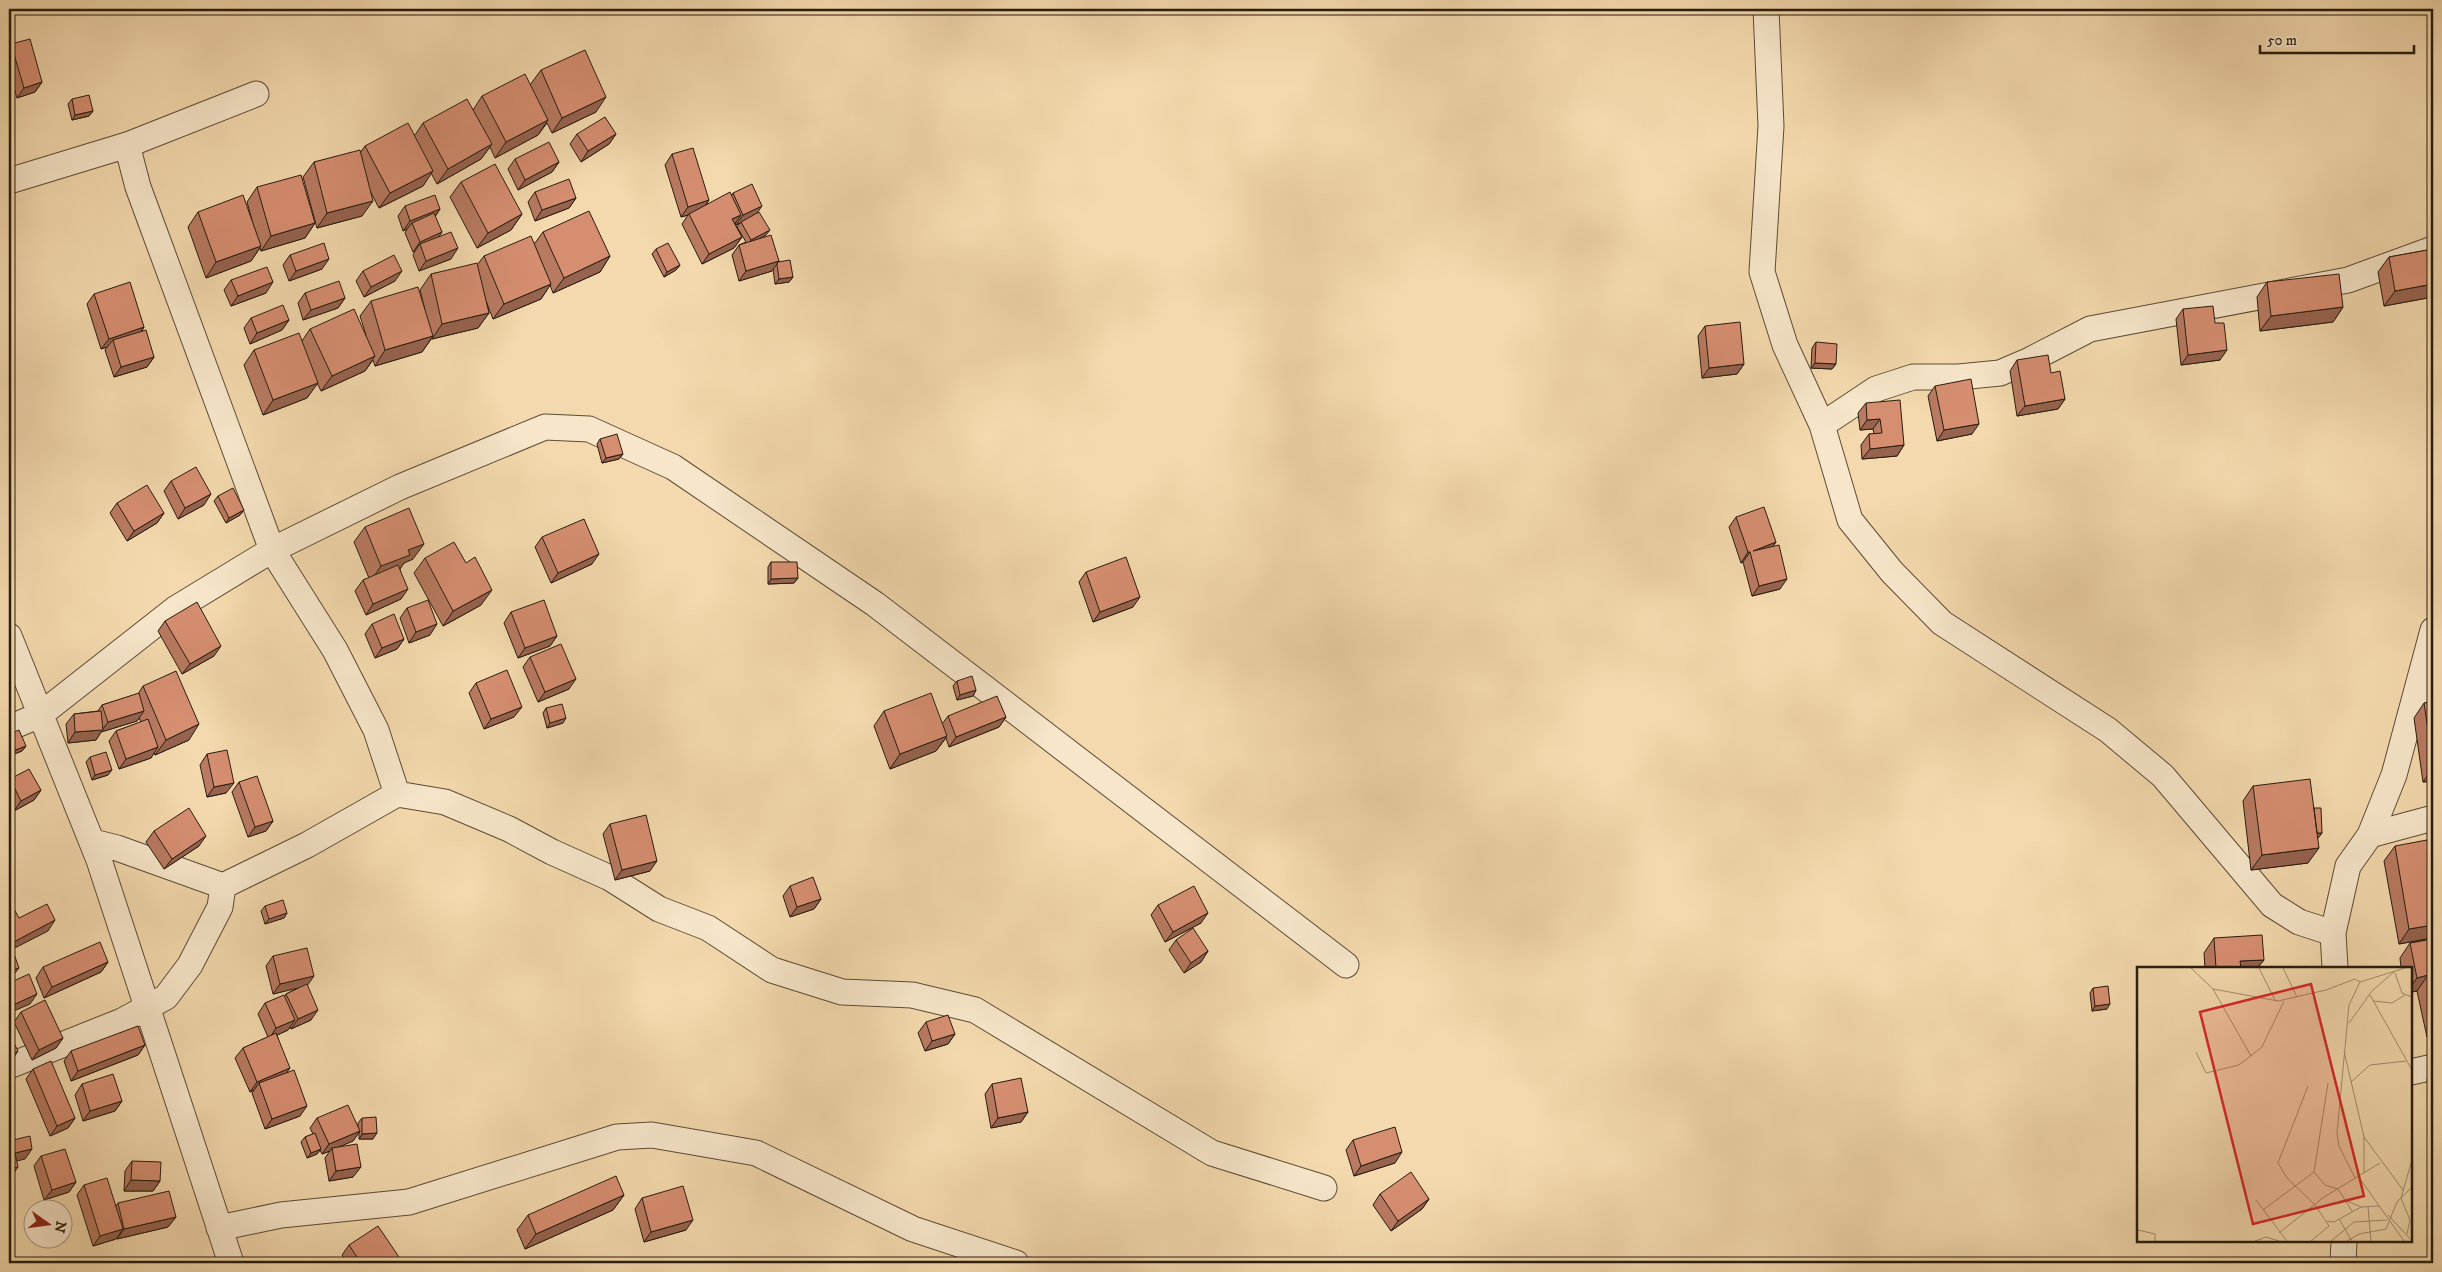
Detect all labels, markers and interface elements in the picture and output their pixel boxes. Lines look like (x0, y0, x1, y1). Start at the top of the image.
scale bar (2260, 22, 2413, 54)
text: 50 m (2267, 31, 2297, 50)
inset map (2137, 967, 2412, 1242)
north arrow (22, 1200, 72, 1250)
text: N (49, 1219, 70, 1235)

